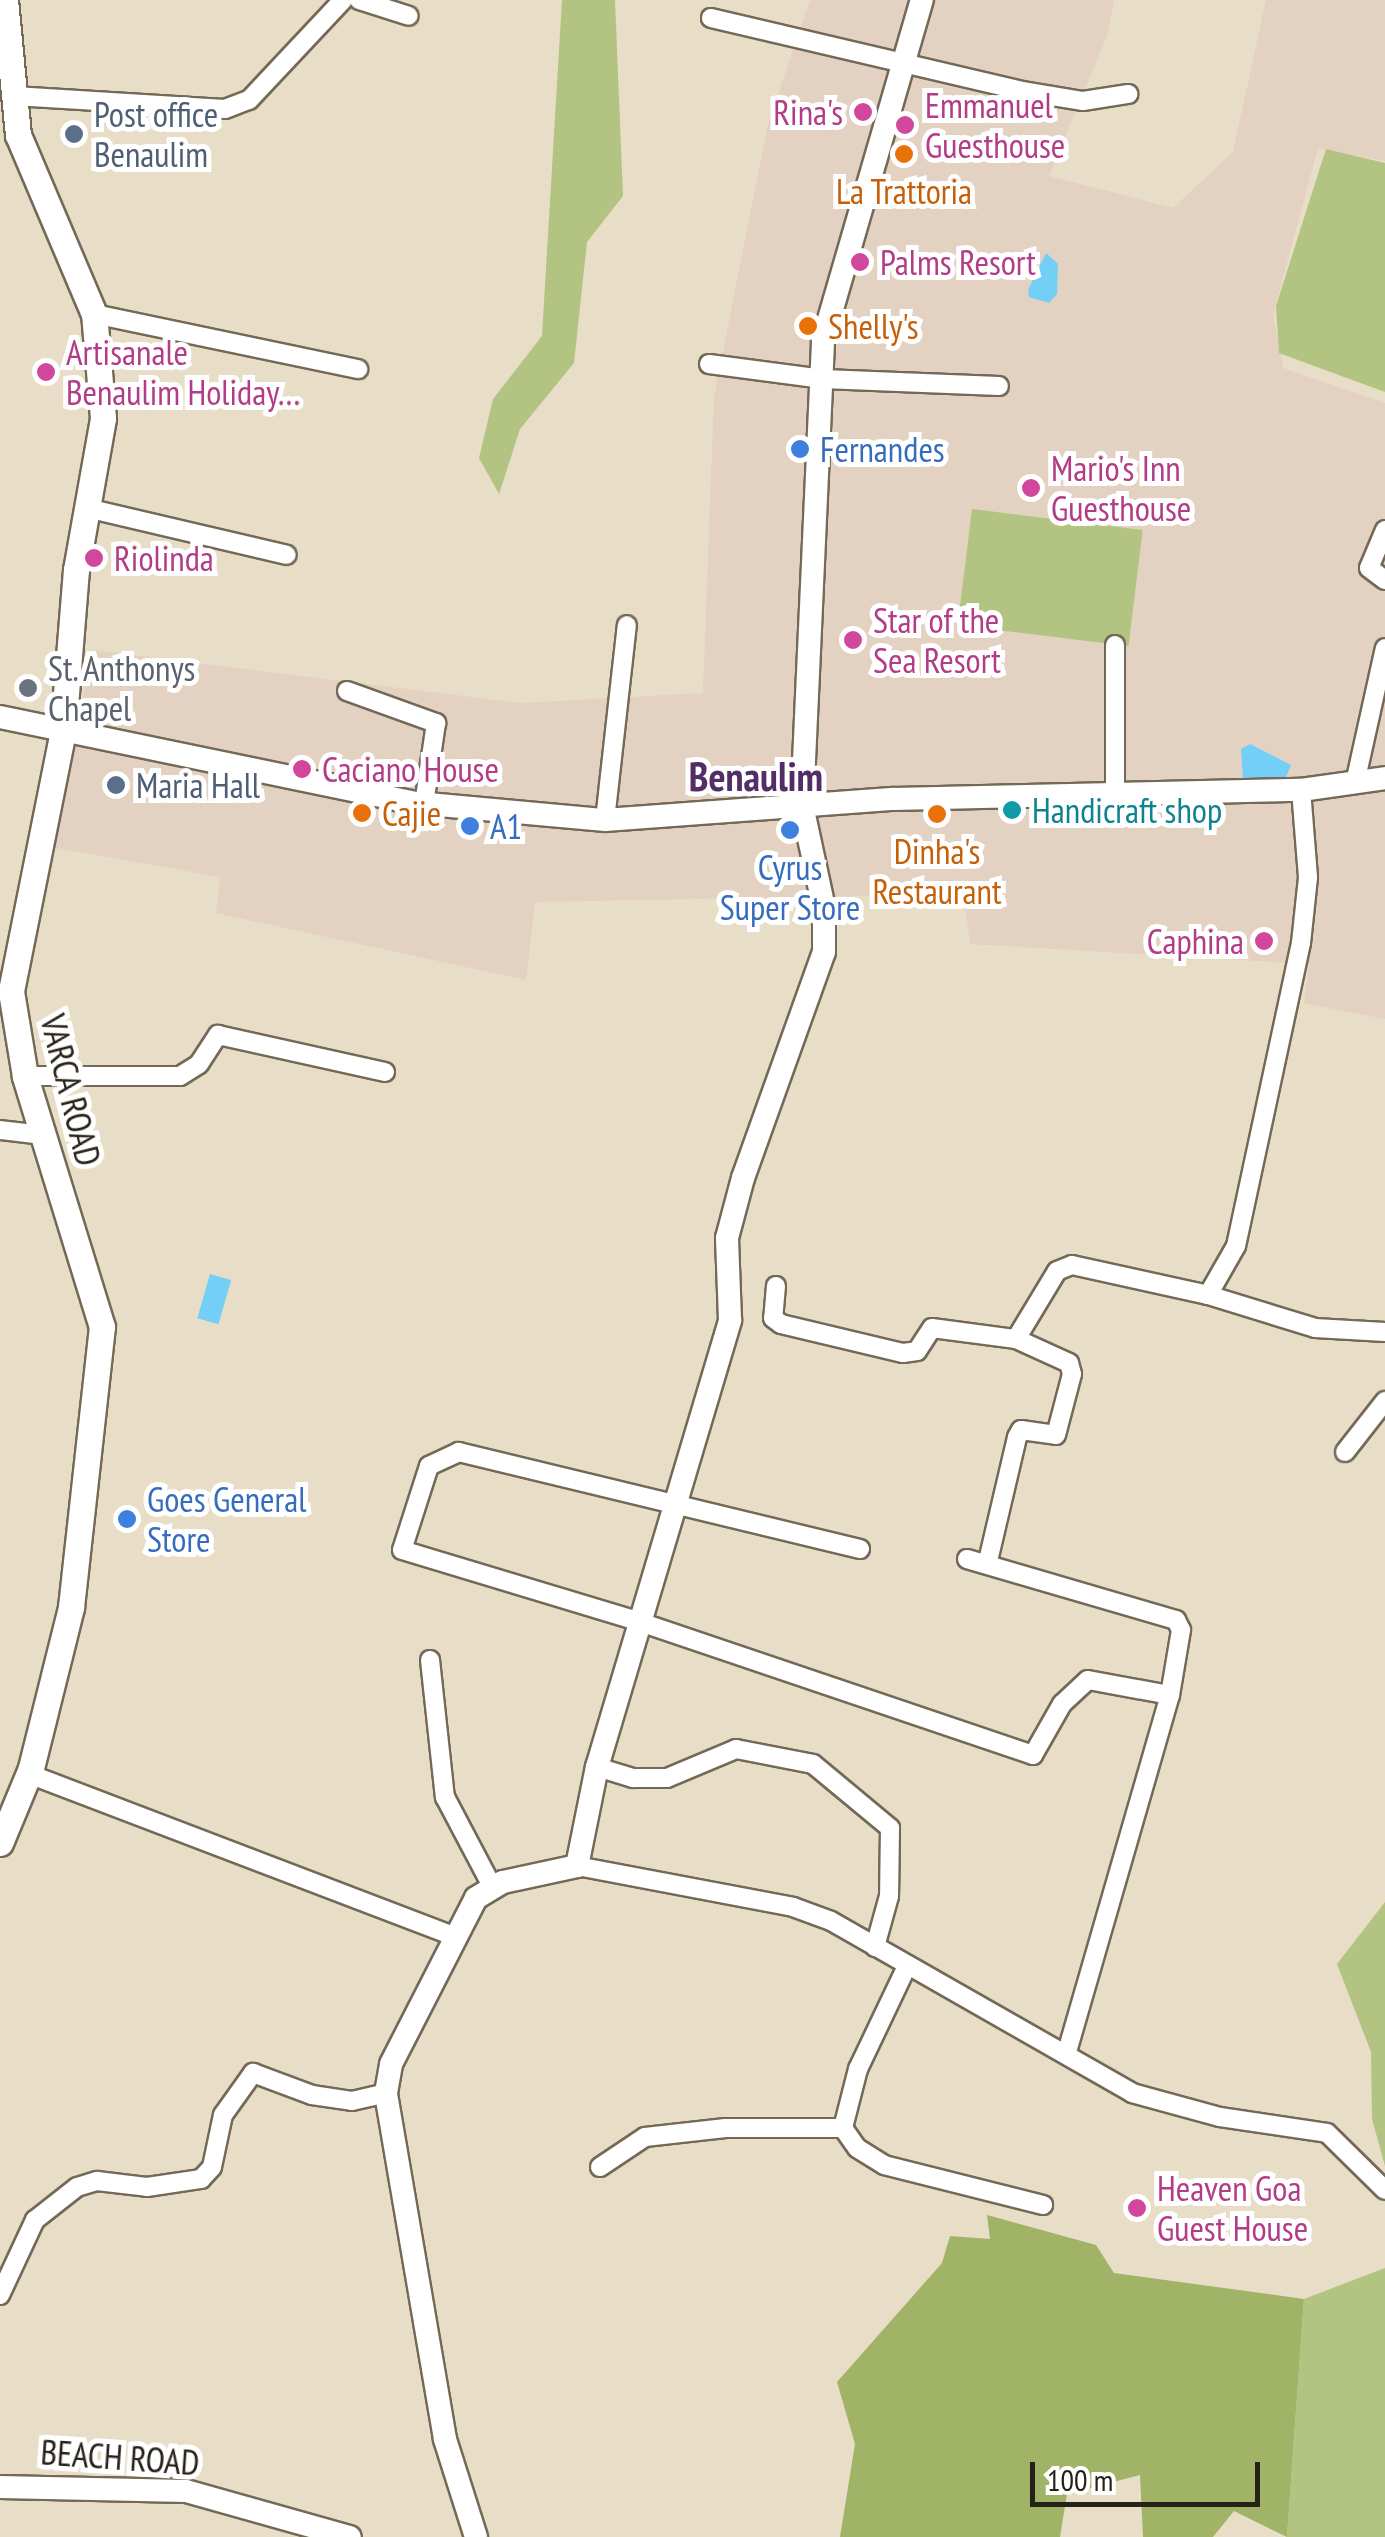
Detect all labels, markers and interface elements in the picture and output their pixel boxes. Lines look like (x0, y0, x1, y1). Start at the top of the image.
place label: Emmanuel Guesthouse (925, 84, 1065, 166)
place label: Rina's (773, 91, 843, 133)
place label: Post office Benaulim (94, 93, 218, 175)
marker: Rina's (852, 101, 874, 123)
marker: Emmanuel Guesthouse (894, 114, 916, 136)
marker: Post office Benaulim (63, 123, 85, 145)
marker: La Trattoria (893, 143, 915, 165)
place label: La Trattoria (836, 170, 972, 212)
place label: Palms Resort (880, 241, 1036, 283)
marker: Palms Resort (849, 251, 871, 273)
place label: Shelly's (828, 305, 919, 347)
marker: Shelly's (797, 315, 819, 337)
place label: Artisanale Benaulim Holiday… (66, 331, 300, 413)
marker: Artisanale Benaulim Holiday… (35, 361, 57, 383)
place label: Fernandes (820, 428, 945, 470)
marker: Fernandes (789, 438, 811, 460)
place label: Mario's Inn Guesthouse (1051, 447, 1191, 529)
marker: Mario's Inn Guesthouse (1020, 477, 1042, 499)
place label: Riolinda (114, 537, 214, 579)
marker: Riolinda (83, 547, 105, 569)
place label: Star of the Sea Resort (873, 599, 1001, 681)
marker: Star of the Sea Resort (842, 629, 864, 651)
place label: St. Anthonys Chapel (48, 647, 199, 729)
marker: St. Anthonys Chapel (17, 677, 39, 699)
place label: Caciano House (322, 748, 499, 790)
district label: Benaulim (689, 752, 823, 800)
marker: Caciano House (291, 758, 313, 780)
place label: Maria Hall (136, 764, 260, 806)
marker: Maria Hall (105, 774, 127, 796)
place label: Handicraft shop (1032, 789, 1222, 831)
place label: Cajie (382, 792, 441, 834)
marker: Handicraft shop (1001, 799, 1023, 821)
marker: Cajie (351, 802, 373, 824)
marker: Dinha's Restaurant (926, 803, 948, 825)
place label: A1 (490, 805, 522, 847)
marker: A1 (459, 815, 481, 837)
marker: Cyrus Super Store (779, 819, 801, 841)
place label: Dinha's Restaurant (872, 830, 1002, 912)
place label: Cyrus Super Store (720, 846, 860, 928)
place label: Caphina (1147, 920, 1244, 962)
marker: Caphina (1253, 930, 1275, 952)
street label: VARCA ROAD (32, 1009, 110, 1171)
place label: Goes General Store (147, 1478, 306, 1560)
marker: Goes General Store (116, 1508, 138, 1530)
place label: Heaven Goa Guest House (1157, 2167, 1308, 2249)
marker: Heaven Goa Guest House (1126, 2197, 1148, 2219)
street label: BEACH ROAD (39, 2431, 201, 2483)
scale bar (1035, 2442, 1265, 2504)
text: 100 m (1047, 2460, 1113, 2499)

